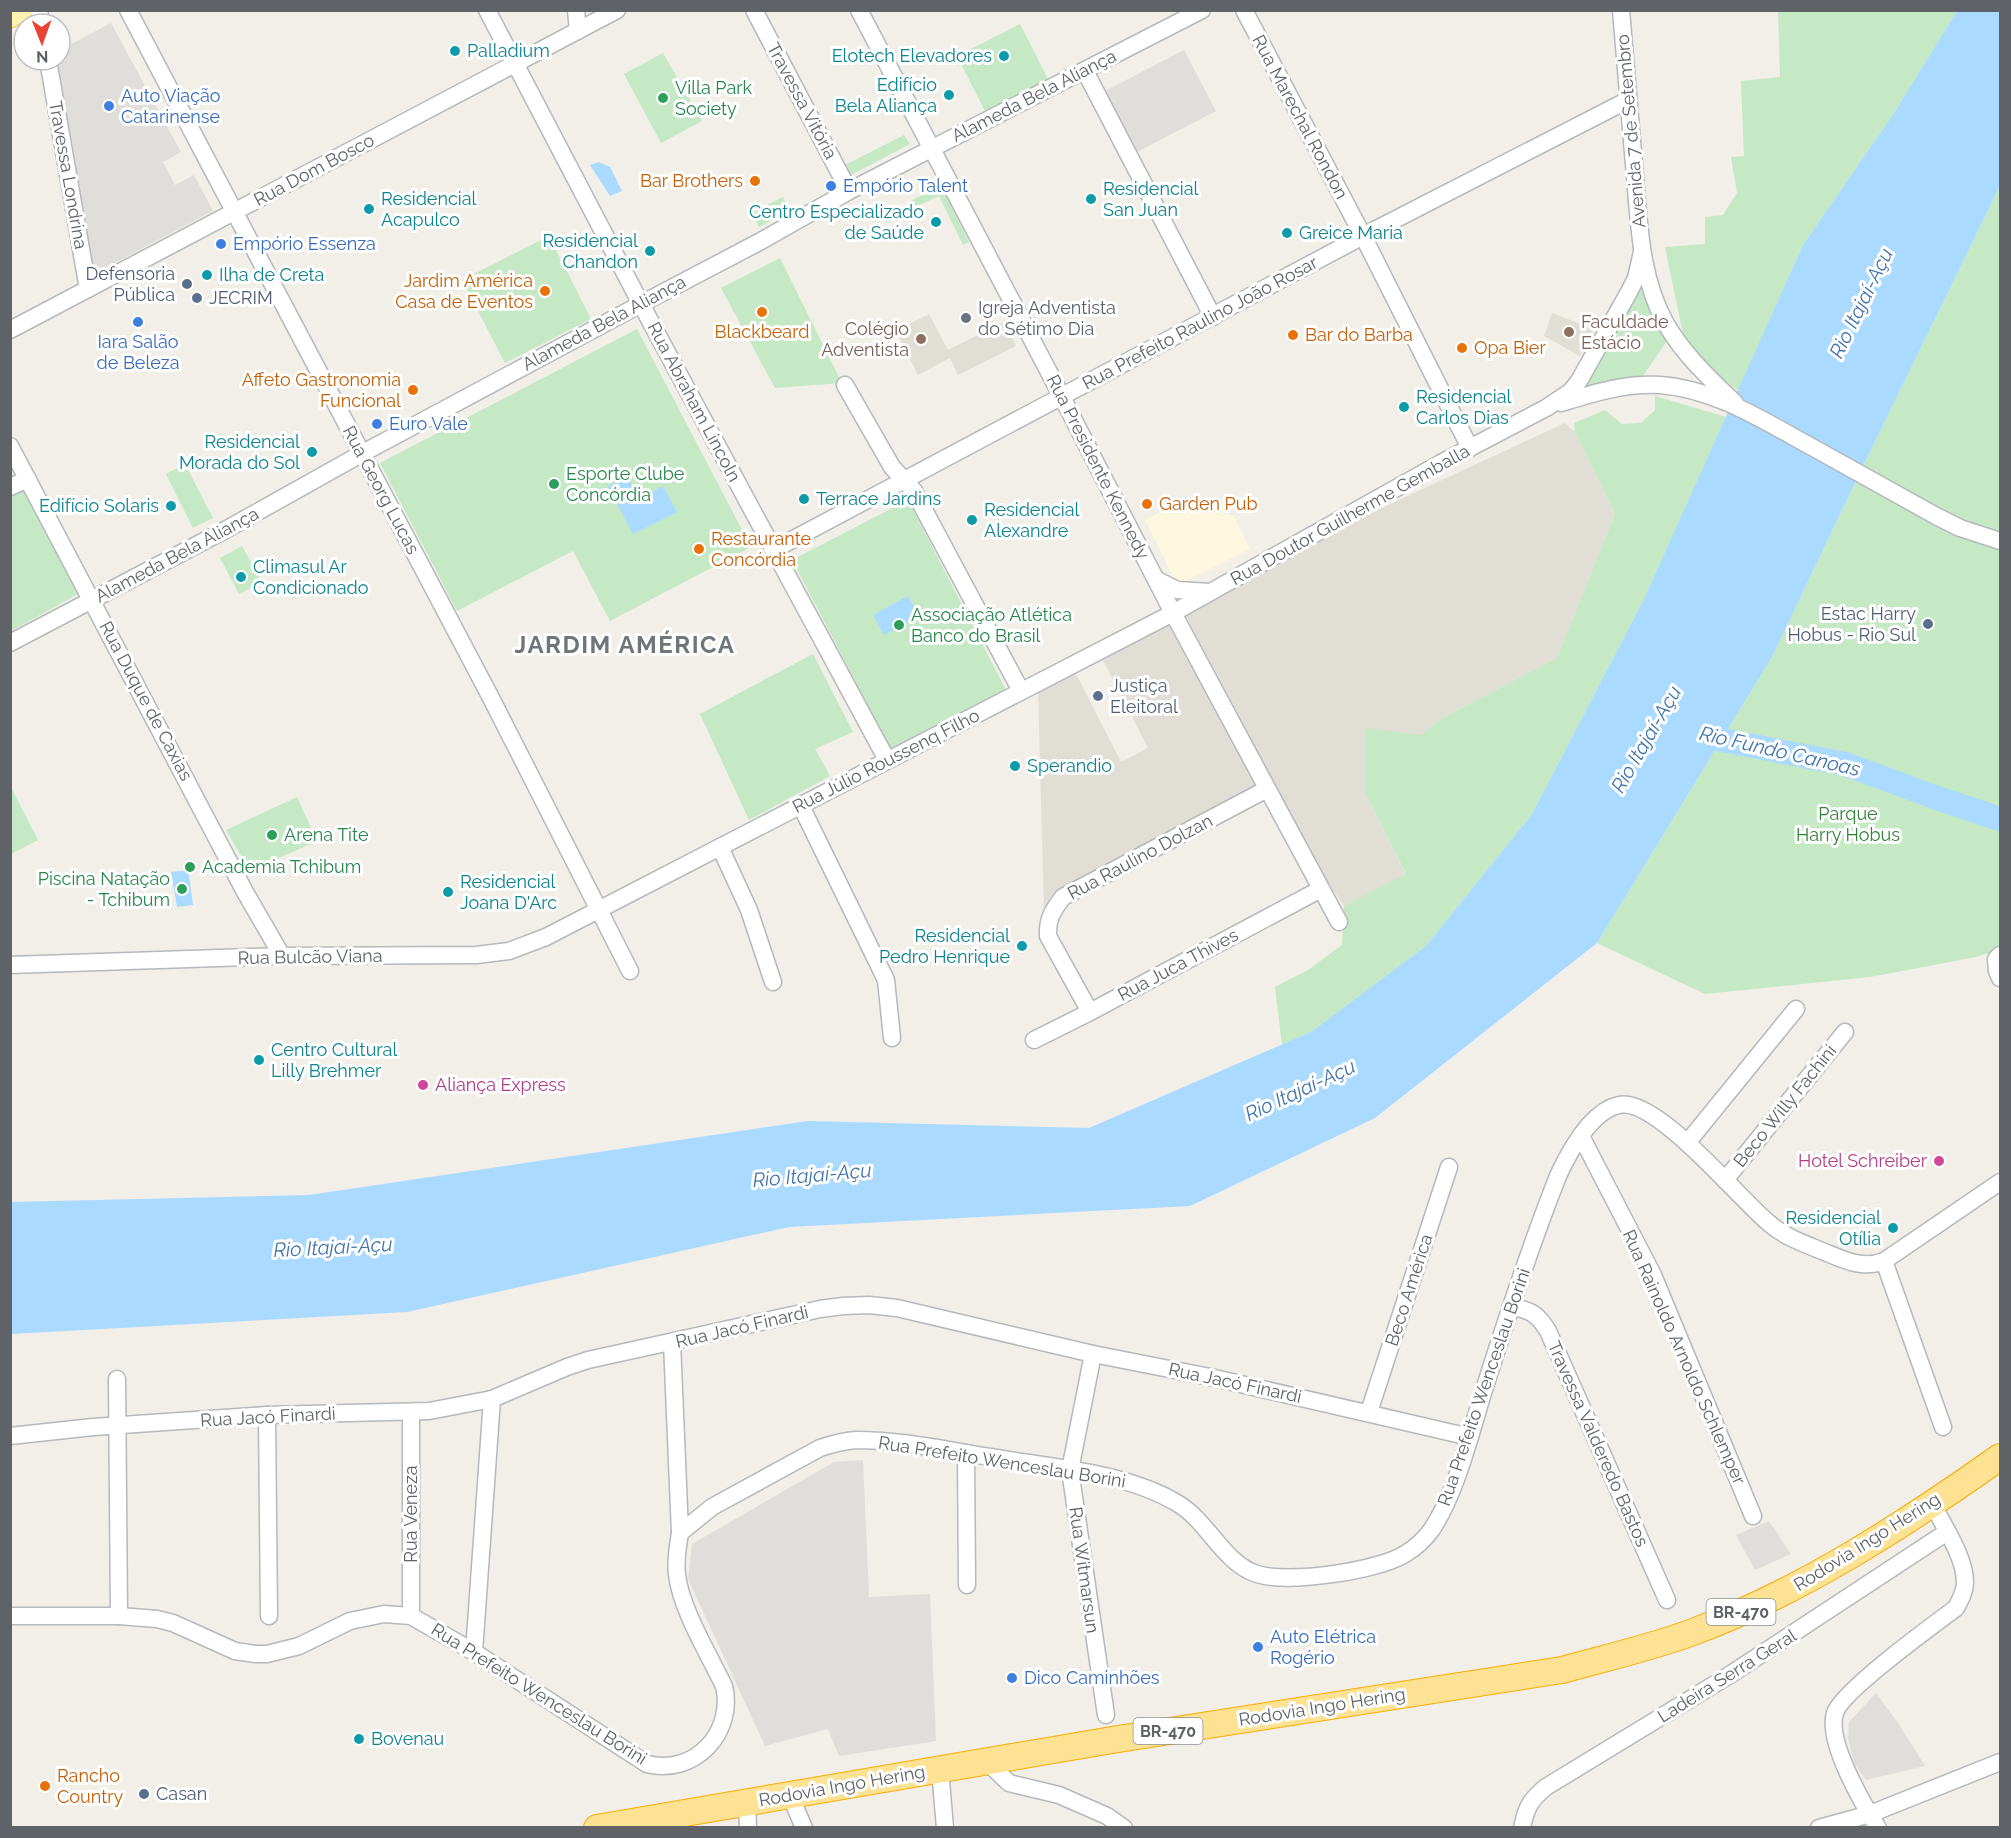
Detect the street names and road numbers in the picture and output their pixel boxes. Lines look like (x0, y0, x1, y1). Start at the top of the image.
street label: Rua Marechal Rondon (1248, 31, 1353, 202)
street label: Avenida 7 de Setembro (1612, 33, 1649, 229)
street label: Travessa Vitória (763, 39, 842, 163)
street label: Alameda Bela Aliança (948, 45, 1120, 146)
street label: Travessa Londrina (45, 99, 92, 251)
street label: Rua Dom Bosco (250, 129, 378, 210)
street label: Rua Prefeito Raulino João Rosar (1079, 251, 1322, 394)
street label: Alameda Bela Aliança (519, 271, 689, 375)
street label: Rua Abraham Lincoln (643, 318, 745, 485)
street label: Rua Presidente Kennedy (1043, 371, 1154, 563)
street label: Rua Georg Lucas (339, 422, 424, 558)
street label: Rua Doutor Guilherme Gemballa (1227, 440, 1473, 589)
street label: Alameda Bela Aliança (92, 503, 262, 607)
street label: Rua Duque de Caxias (96, 618, 197, 784)
street label: Rua Júlio Roussenq Filho (789, 704, 983, 817)
street label: Rua Raulino Dolzan (1064, 809, 1216, 904)
street label: Rua Juca Thives (1114, 924, 1242, 1005)
street label: Rua Bulcão Viana (237, 945, 383, 968)
street label: Beco Willy Fachini (1729, 1040, 1840, 1171)
street label: Rua Rainoldo Arnoldo Schlemper (1619, 1226, 1751, 1488)
street label: Beco América (1381, 1231, 1436, 1348)
street label: Rua Prefeito Wenceslau Borini (1433, 1265, 1534, 1509)
street label: Rua Jacó Finardi (673, 1301, 810, 1352)
street label: Travessa Valderedo Bastos (1544, 1338, 1653, 1550)
street label: Rua Jacó Finardi (1167, 1358, 1304, 1407)
street label: Rua Jacó Finardi (200, 1402, 336, 1431)
street label: Rua Prefeito Wenceslau Borini (877, 1432, 1127, 1491)
street label: Rua Veneza (400, 1465, 421, 1563)
street label: Rodovia Ingo Hering (1790, 1488, 1944, 1595)
street label: Rua Witmarsun (1065, 1505, 1104, 1634)
road number: BR-470 (1706, 1599, 1776, 1625)
street label: Rua Prefeito Wenceslau Borini (428, 1618, 651, 1769)
street label: Ladeira Serra Geral (1653, 1624, 1800, 1727)
street label: Rodovia Ingo Hering (1237, 1683, 1407, 1730)
road number: BR-470 (1134, 1718, 1202, 1744)
street label: Rodovia Ingo Hering (757, 1761, 927, 1810)

